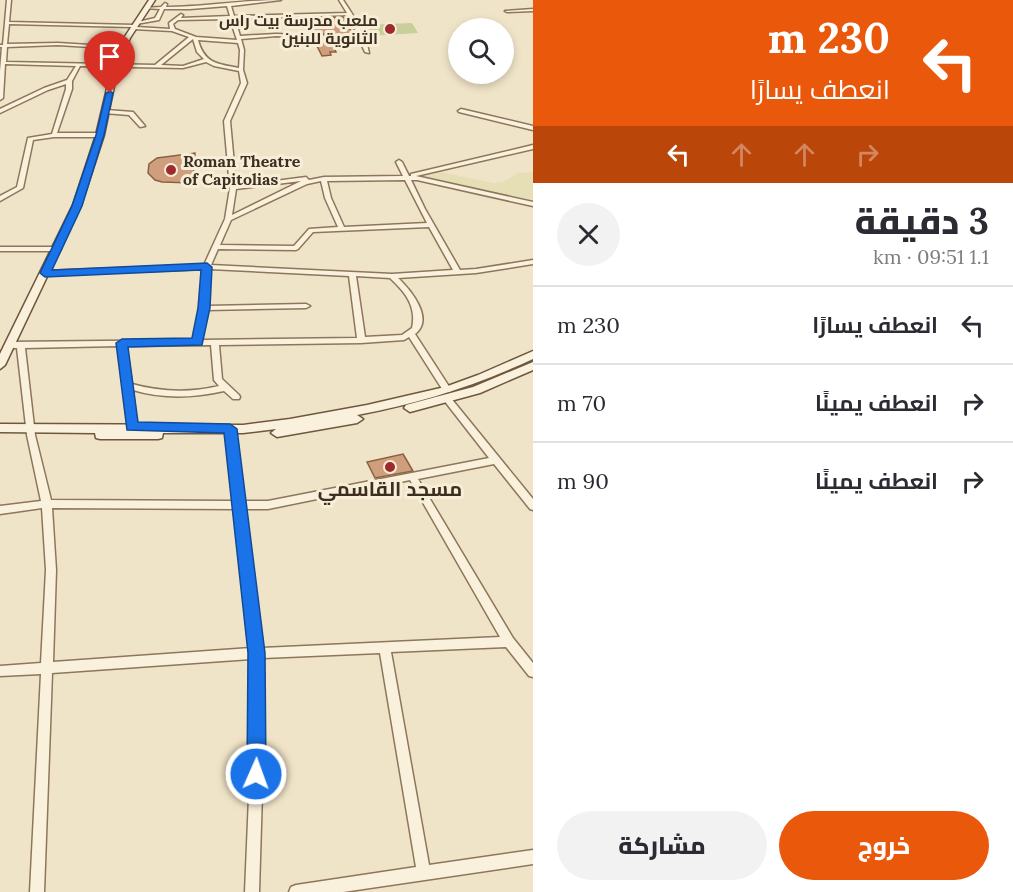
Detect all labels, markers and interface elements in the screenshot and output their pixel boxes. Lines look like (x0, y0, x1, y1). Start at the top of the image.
place label: ملعب مدرسة بيت راس الثانوية للبنين (219, 10, 378, 48)
text: 230 m (768, 11, 890, 65)
map controls (448, 18, 514, 84)
button: search (448, 18, 514, 84)
marker: ملعب مدرسة بيت راس الثانوية للبنين (383, 22, 397, 36)
icon: left (911, 24, 989, 102)
pin (84, 31, 135, 93)
icon: arrive (93, 40, 126, 73)
text: انعطف يسارًا (750, 72, 890, 106)
icon: left (662, 138, 695, 171)
icon: ahead (725, 138, 758, 171)
icon: ahead (788, 138, 821, 171)
icon: right (851, 138, 884, 171)
place label: Roman Theatre of Capitolias (183, 151, 301, 189)
marker: Roman Theatre of Capitolias (164, 163, 178, 177)
text: 3 دقيقة (855, 198, 989, 244)
button: close (557, 203, 620, 266)
text: 1.1 km · 09:51 (873, 244, 989, 269)
icon: left (956, 309, 989, 342)
text: 230 m (557, 311, 620, 339)
text: انعطف يسارًا (812, 311, 938, 339)
icon: right (956, 387, 989, 420)
text: 70 m (557, 389, 606, 417)
text: انعطف يمينًا (815, 389, 938, 417)
marker: مسجد القاسمي (383, 460, 397, 474)
icon: right (956, 465, 989, 498)
text: 90 m (557, 467, 609, 495)
text: انعطف يمينًا (815, 467, 938, 495)
place label: مسجد القاسمي (318, 476, 462, 505)
position arrow (224, 742, 288, 806)
button: مشاركة (557, 811, 767, 880)
button: خروج (779, 811, 989, 880)

